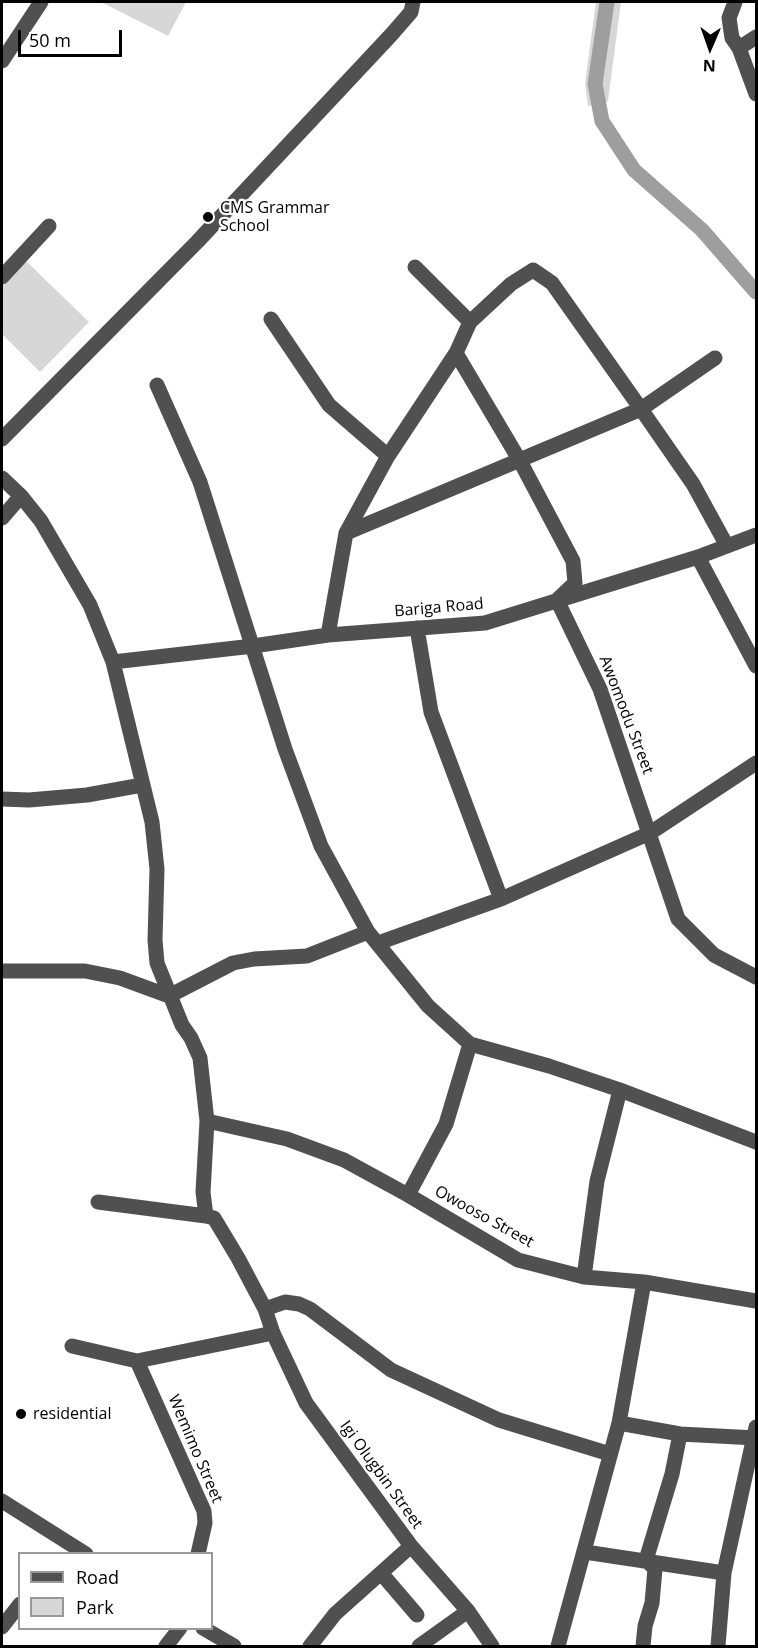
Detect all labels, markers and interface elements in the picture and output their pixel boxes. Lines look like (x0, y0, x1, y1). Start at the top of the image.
scale bar (21, 18, 124, 56)
north arrow (680, 18, 740, 78)
text: 50 m (29, 28, 71, 52)
text: N (702, 55, 716, 77)
place label: CMS Grammar School (220, 198, 330, 236)
marker: CMS Grammar School (201, 210, 215, 224)
street label: Bariga Road (393, 595, 485, 621)
street label: Awomodu Street (595, 653, 657, 777)
street label: Owooso Street (431, 1182, 537, 1252)
street label: Wemimo Street (164, 1392, 226, 1506)
place label: residential (33, 1404, 111, 1424)
marker: residential (14, 1407, 28, 1421)
street label: Igi Olugbin Street (335, 1417, 427, 1533)
legend (18, 1552, 213, 1630)
text: Road (76, 1565, 119, 1589)
text: Park (76, 1595, 114, 1619)

